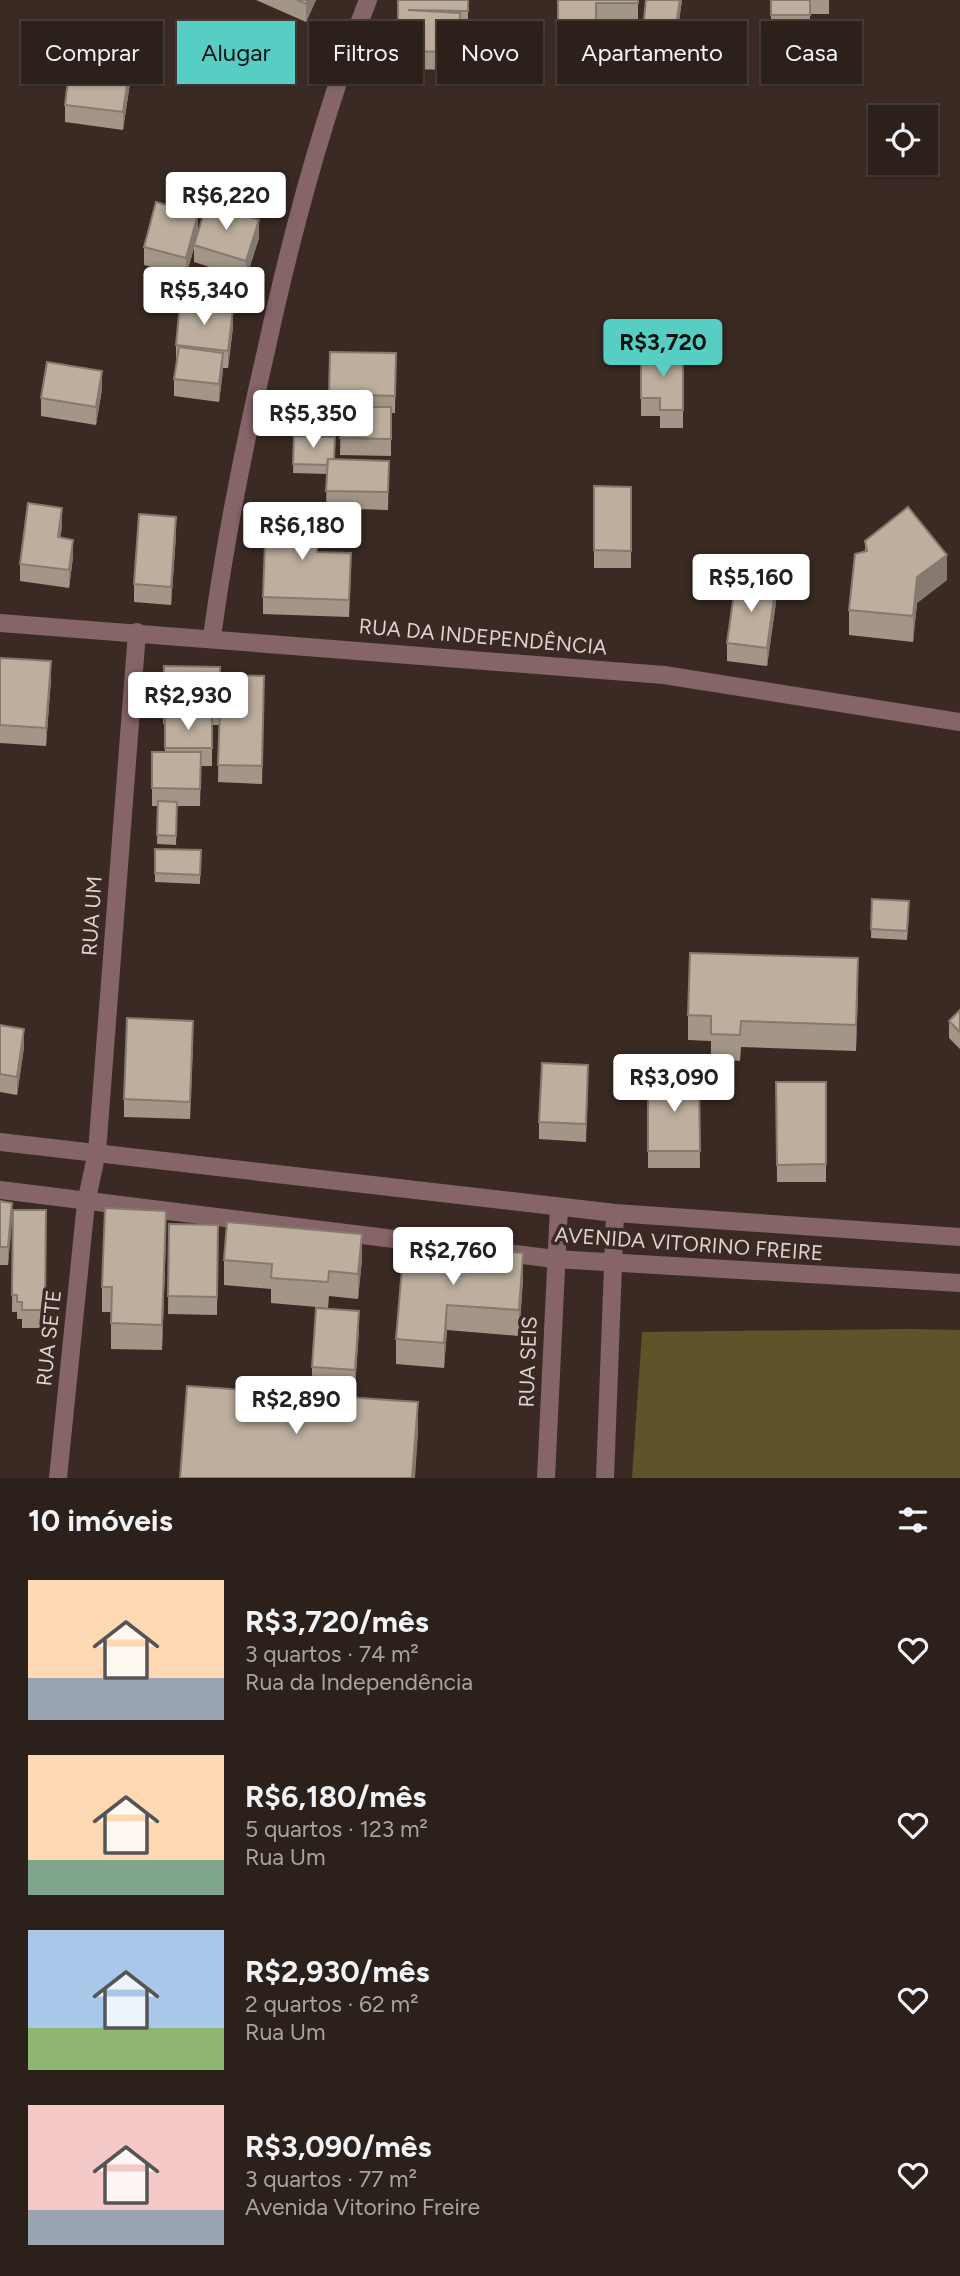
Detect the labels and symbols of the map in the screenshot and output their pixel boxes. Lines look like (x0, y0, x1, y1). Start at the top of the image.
pin: R$6,220 (161, 173, 291, 232)
pin: R$5,340 (139, 268, 269, 327)
pin: R$3,720 (598, 320, 728, 379)
pin: R$5,350 (248, 391, 378, 450)
pin: R$6,180 (237, 503, 367, 562)
pin: R$5,160 (686, 554, 816, 614)
street label: RUA DA INDEPENDÊNCIA (358, 613, 608, 660)
pin: R$2,930 (123, 672, 253, 732)
street label: RUA UM (76, 875, 107, 957)
pin: R$3,090 (609, 1054, 739, 1114)
street label: AVENIDA VITORINO FREIRE (554, 1222, 824, 1265)
pin: R$2,760 (388, 1228, 518, 1287)
street label: RUA SETE (31, 1289, 66, 1387)
street label: RUA SEIS (513, 1316, 542, 1408)
pin: R$2,890 (231, 1376, 361, 1436)

